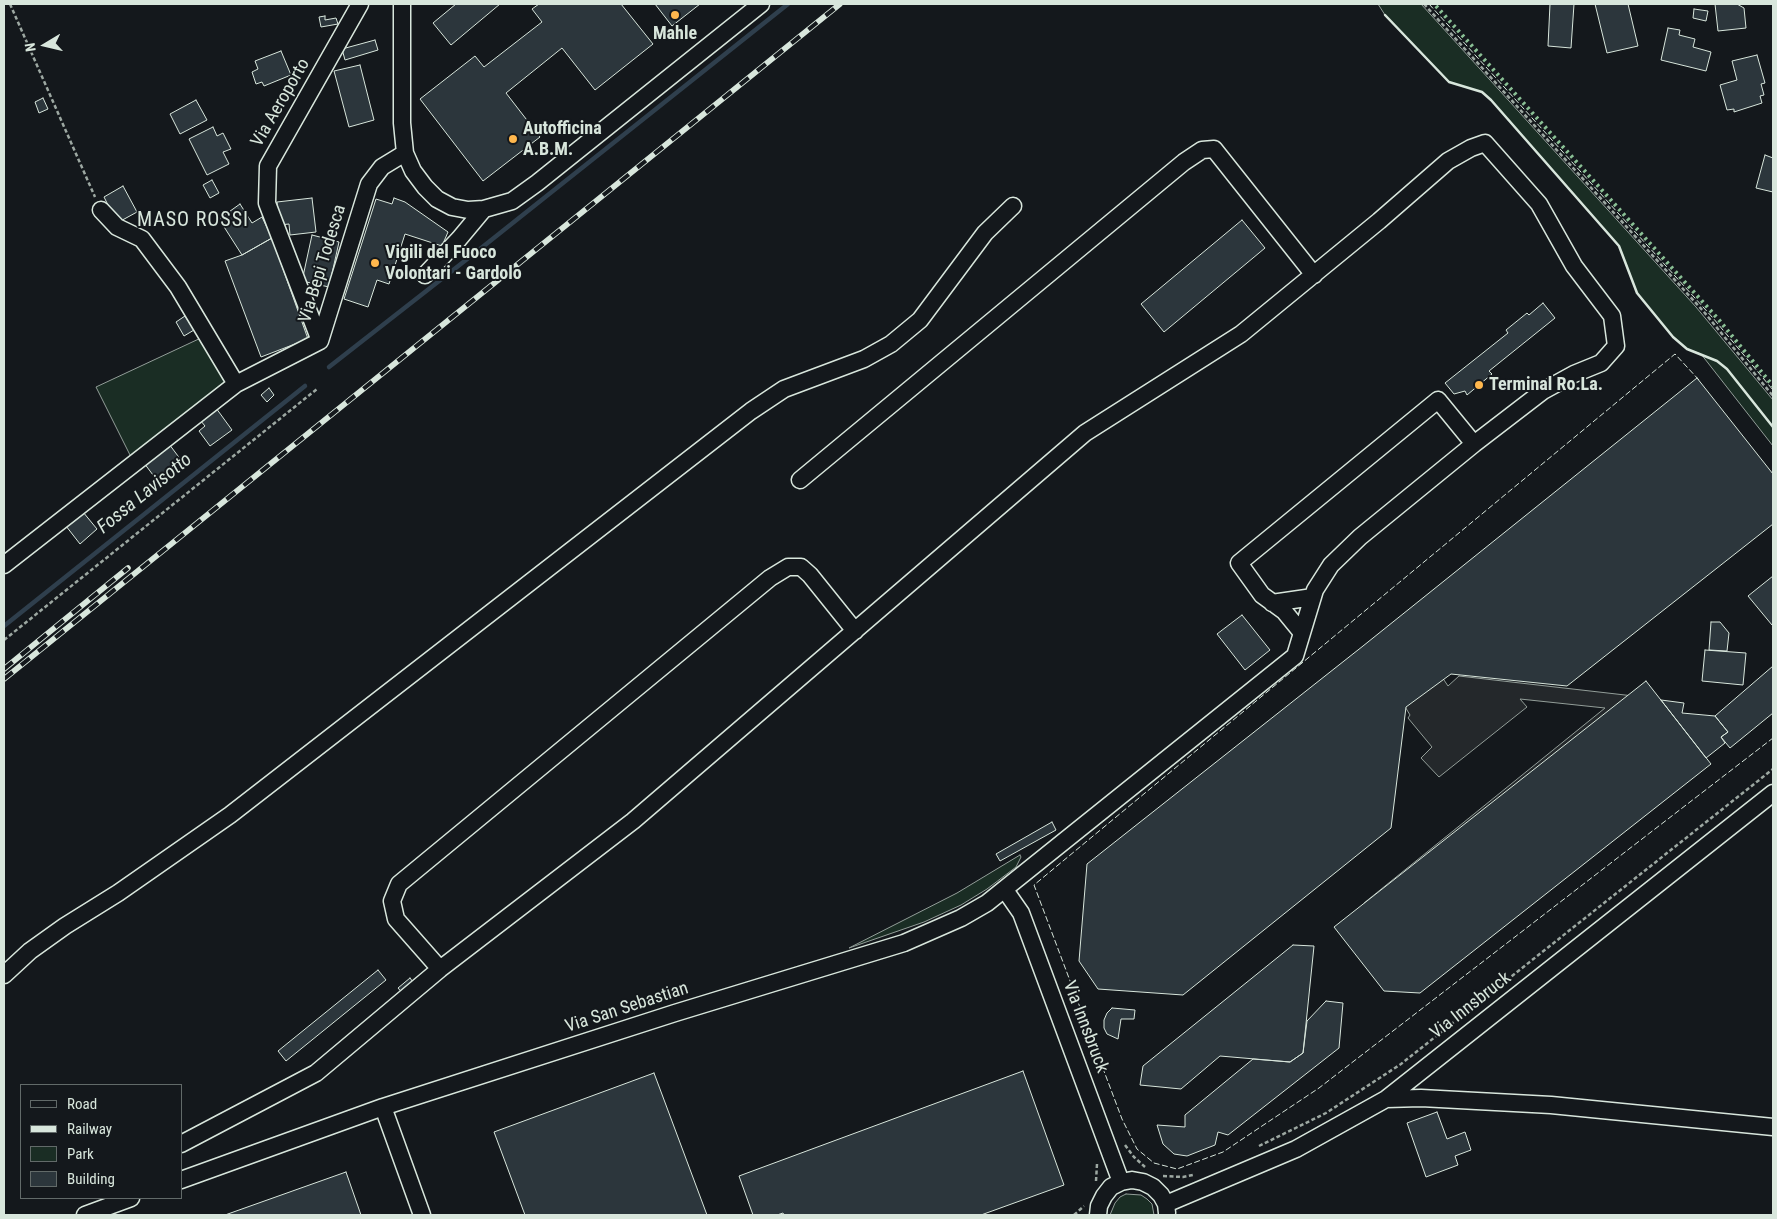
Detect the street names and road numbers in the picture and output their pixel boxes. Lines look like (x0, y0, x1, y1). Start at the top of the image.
street label: Via Aeroporto (247, 55, 315, 151)
street label: Via Bepi Todesca (295, 202, 351, 326)
street label: Via Innsbruck (1426, 968, 1516, 1044)
street label: Via San Sebastian (563, 978, 691, 1038)
street label: Via Innsbruck (1058, 978, 1112, 1076)

